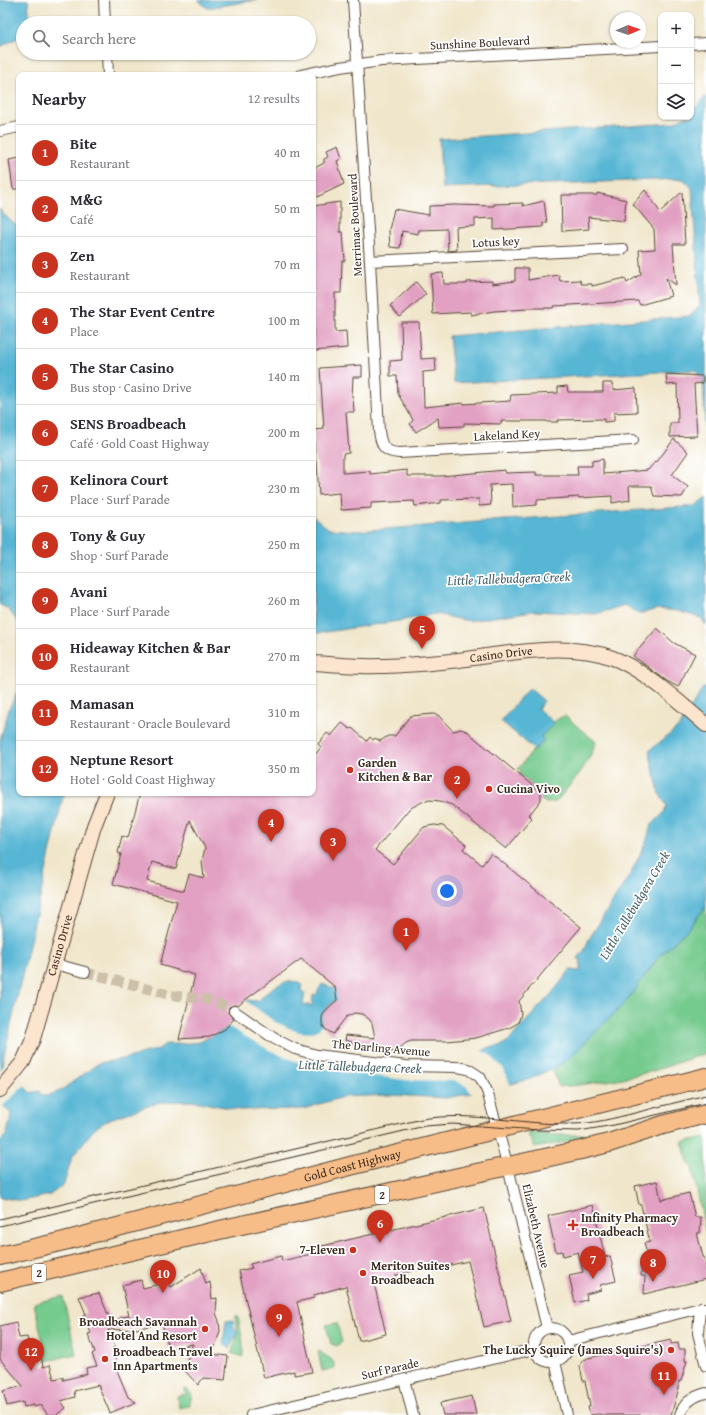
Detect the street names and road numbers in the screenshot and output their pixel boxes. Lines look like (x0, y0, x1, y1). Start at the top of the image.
street label: Sunshine Boulevard (430, 31, 531, 54)
street label: Merrimac Boulevard (343, 172, 366, 277)
street label: Lotus key (472, 232, 520, 251)
street label: Lakeland Key (473, 424, 541, 445)
street label: Casino Drive (469, 642, 534, 666)
street label: Casino Drive (43, 912, 76, 978)
street label: The Darling Avenue (331, 1035, 431, 1060)
street label: Gold Coast Highway (302, 1145, 403, 1186)
street label: Elizabeth Avenue (519, 1182, 555, 1270)
road number: 2 (375, 1186, 389, 1204)
road number: 2 (32, 1264, 46, 1282)
street label: Surf Parade (359, 1354, 421, 1383)

